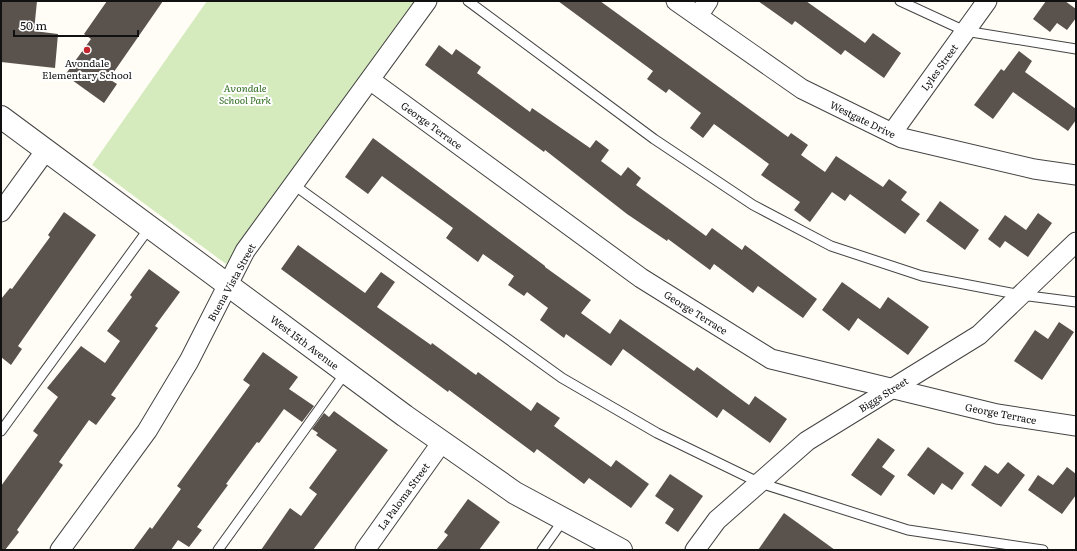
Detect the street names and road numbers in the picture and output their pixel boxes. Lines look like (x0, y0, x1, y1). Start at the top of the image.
street label: Lyles Street (917, 41, 961, 93)
street label: Westgate Drive (828, 97, 898, 141)
street label: George Terrace (398, 98, 466, 152)
street label: Buena Vista Street (203, 240, 259, 324)
street label: George Terrace (661, 286, 731, 338)
street label: West 15th Avenue (268, 311, 342, 373)
street label: Biggs Street (855, 373, 911, 415)
street label: George Terrace (964, 399, 1038, 427)
street label: La Paloma Street (373, 459, 433, 533)

